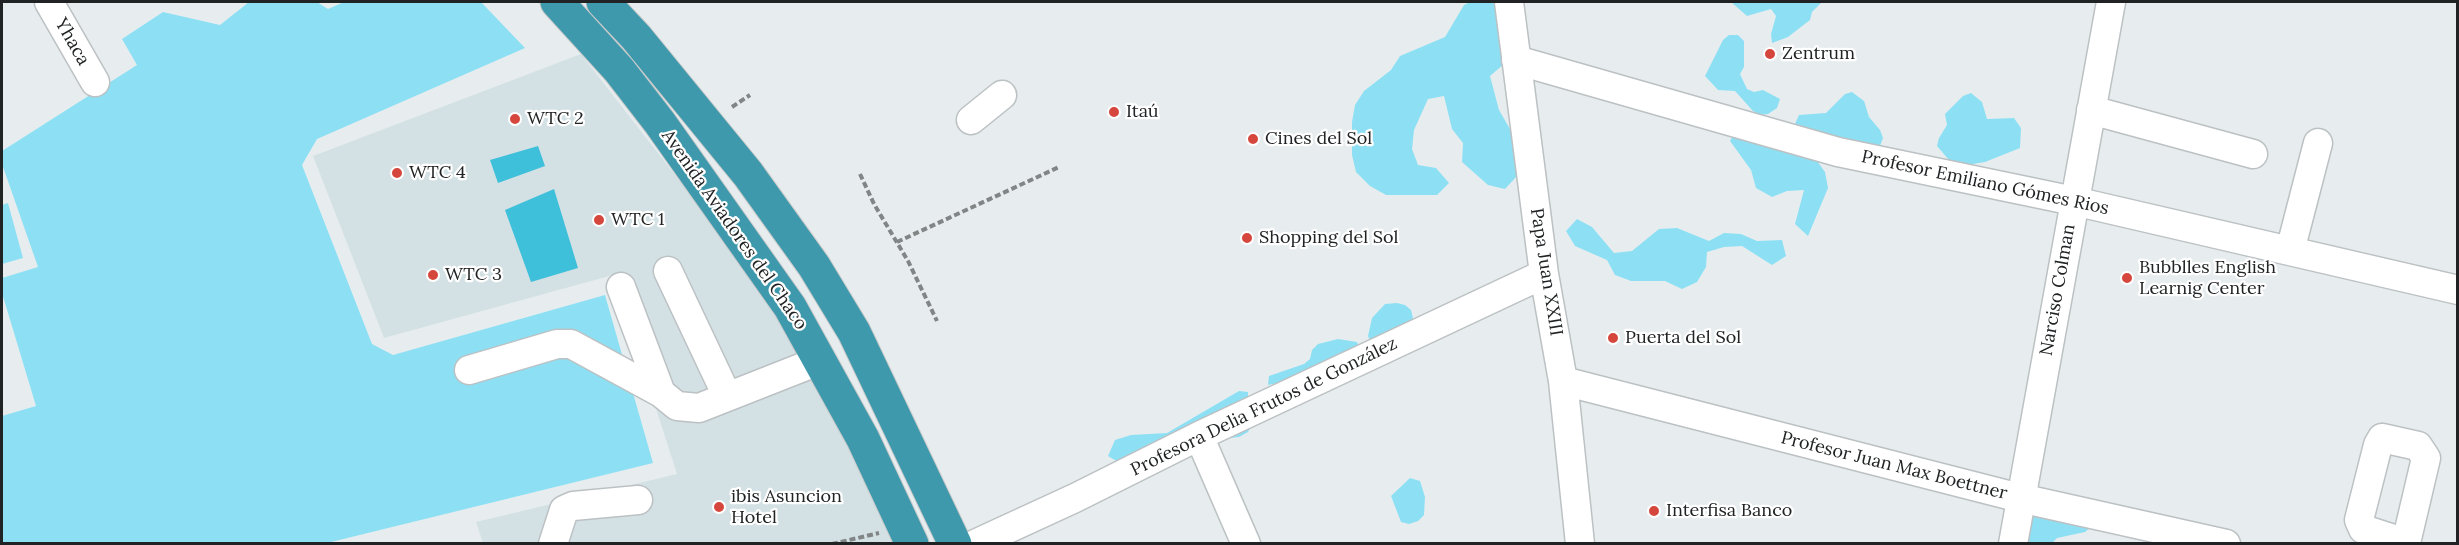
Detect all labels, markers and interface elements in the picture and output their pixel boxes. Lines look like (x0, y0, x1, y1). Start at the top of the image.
street label: Yhaca (50, 15, 94, 69)
place label: Zentrum (1782, 43, 1855, 65)
marker: Zentrum (1763, 47, 1777, 61)
place label: Itaú (1126, 101, 1159, 123)
marker: Itaú (1107, 105, 1121, 119)
place label: WTC 2 (527, 108, 584, 130)
marker: WTC 2 (508, 112, 522, 126)
street label: Avenida Aviadores del Chaco (657, 126, 811, 334)
place label: Cines del Sol (1265, 128, 1372, 150)
marker: Cines del Sol (1246, 132, 1260, 146)
street label: Profesor Emiliano Gómes Rios (1859, 146, 2111, 220)
place label: WTC 4 (409, 162, 466, 184)
marker: WTC 4 (390, 166, 404, 180)
street label: Papa Juan XXIII (1525, 206, 1567, 338)
place label: WTC 1 (611, 209, 665, 231)
marker: WTC 1 (592, 213, 606, 227)
street label: Narciso Colman (2036, 223, 2080, 357)
place label: Shopping del Sol (1259, 227, 1398, 249)
marker: Shopping del Sol (1240, 231, 1254, 245)
place label: Bubblles English Learnig Center (2139, 257, 2276, 300)
place label: WTC 3 (445, 264, 502, 286)
marker: WTC 3 (426, 268, 440, 282)
marker: Bubblles English Learnig Center (2120, 271, 2134, 285)
place label: Puerta del Sol (1625, 327, 1741, 349)
marker: Puerta del Sol (1606, 331, 1620, 345)
street label: Profesora Delia Frutos de González (1127, 333, 1401, 481)
street label: Profesor Juan Max Boettner (1779, 427, 2009, 505)
place label: ibis Asuncion Hotel (731, 486, 842, 528)
marker: ibis Asuncion Hotel (712, 500, 726, 514)
place label: Interfisa Banco (1666, 500, 1792, 522)
marker: Interfisa Banco (1647, 504, 1661, 518)

